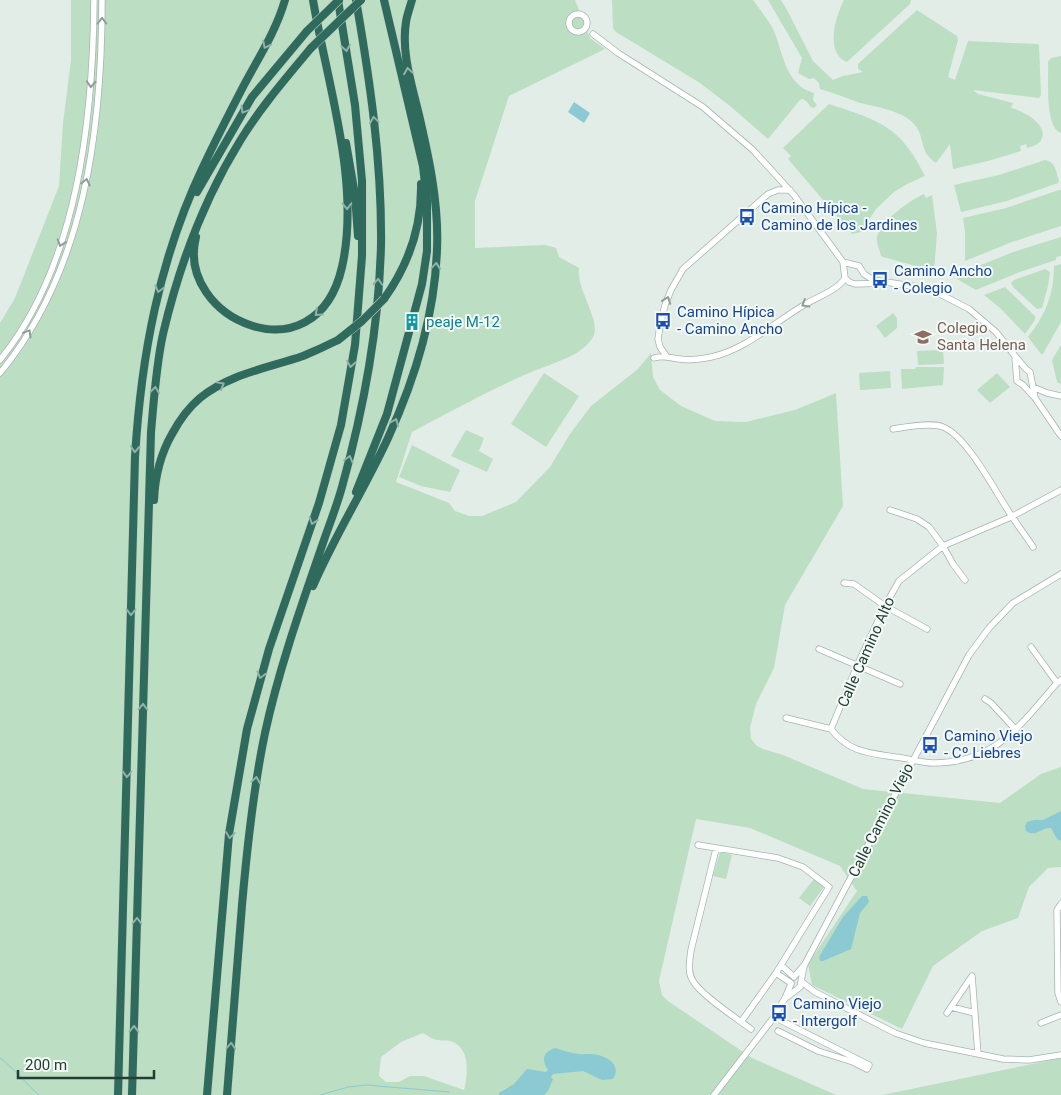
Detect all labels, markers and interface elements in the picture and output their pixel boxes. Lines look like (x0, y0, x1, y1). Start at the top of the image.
one-way arrow (97, 16, 107, 24)
one-way arrow (262, 40, 272, 49)
one-way arrow (340, 44, 350, 53)
one-way arrow (404, 67, 414, 75)
one-way arrow (85, 80, 96, 88)
one-way arrow (240, 105, 250, 114)
one-way arrow (369, 115, 380, 123)
one-way arrow (80, 178, 91, 186)
place label: Camino Hípica - Camino de los Jardines (761, 199, 918, 234)
one-way arrow (342, 202, 352, 210)
bus stop icon: Camino Hípica - Camino de los Jardines (737, 207, 757, 227)
one-way arrow (57, 238, 67, 247)
one-way arrow (430, 261, 441, 269)
place label: Camino Ancho - Colegio (894, 262, 992, 297)
bus stop icon: Camino Ancho - Colegio (870, 270, 890, 290)
one-way arrow (373, 277, 384, 285)
one-way arrow (154, 284, 165, 293)
one-way arrow (661, 296, 671, 305)
one-way arrow (802, 298, 811, 308)
place label: Camino Hípica - Camino Ancho (677, 303, 783, 338)
one-way arrow (314, 307, 323, 316)
bus stop icon: Camino Hípica - Camino Ancho (653, 311, 673, 331)
building icon: peaje M-12 (402, 312, 422, 332)
place label: peaje M-12 (426, 313, 500, 331)
place label: Colegio Santa Helena (937, 319, 1026, 354)
school or university icon: Colegio Santa Helena (913, 327, 933, 347)
one-way arrow (22, 330, 32, 339)
one-way arrow (347, 359, 357, 368)
one-way arrow (215, 381, 224, 391)
one-way arrow (149, 386, 160, 394)
one-way arrow (389, 418, 399, 427)
one-way arrow (130, 446, 141, 454)
one-way arrow (344, 455, 354, 464)
one-way arrow (309, 517, 319, 525)
street label: Calle Camino Alto (834, 594, 898, 710)
one-way arrow (126, 608, 137, 616)
one-way arrow (257, 671, 267, 679)
one-way arrow (138, 702, 148, 710)
place label: Camino Viejo - Cº Liebres (944, 727, 1033, 762)
bus stop icon: Camino Viejo - Cº Liebres (920, 735, 940, 755)
street label: Calle Camino Viejo (844, 760, 918, 880)
one-way arrow (122, 770, 132, 778)
one-way arrow (251, 776, 261, 785)
one-way arrow (225, 831, 236, 839)
one-way arrow (132, 917, 142, 925)
place label: Camino Viejo - Intergolf (793, 995, 882, 1030)
bus stop icon: Camino Viejo - Intergolf (769, 1003, 789, 1023)
one-way arrow (129, 1025, 139, 1032)
one-way arrow (225, 1042, 236, 1050)
scale bar (18, 1048, 154, 1080)
text: 200 m (25, 1056, 67, 1074)

